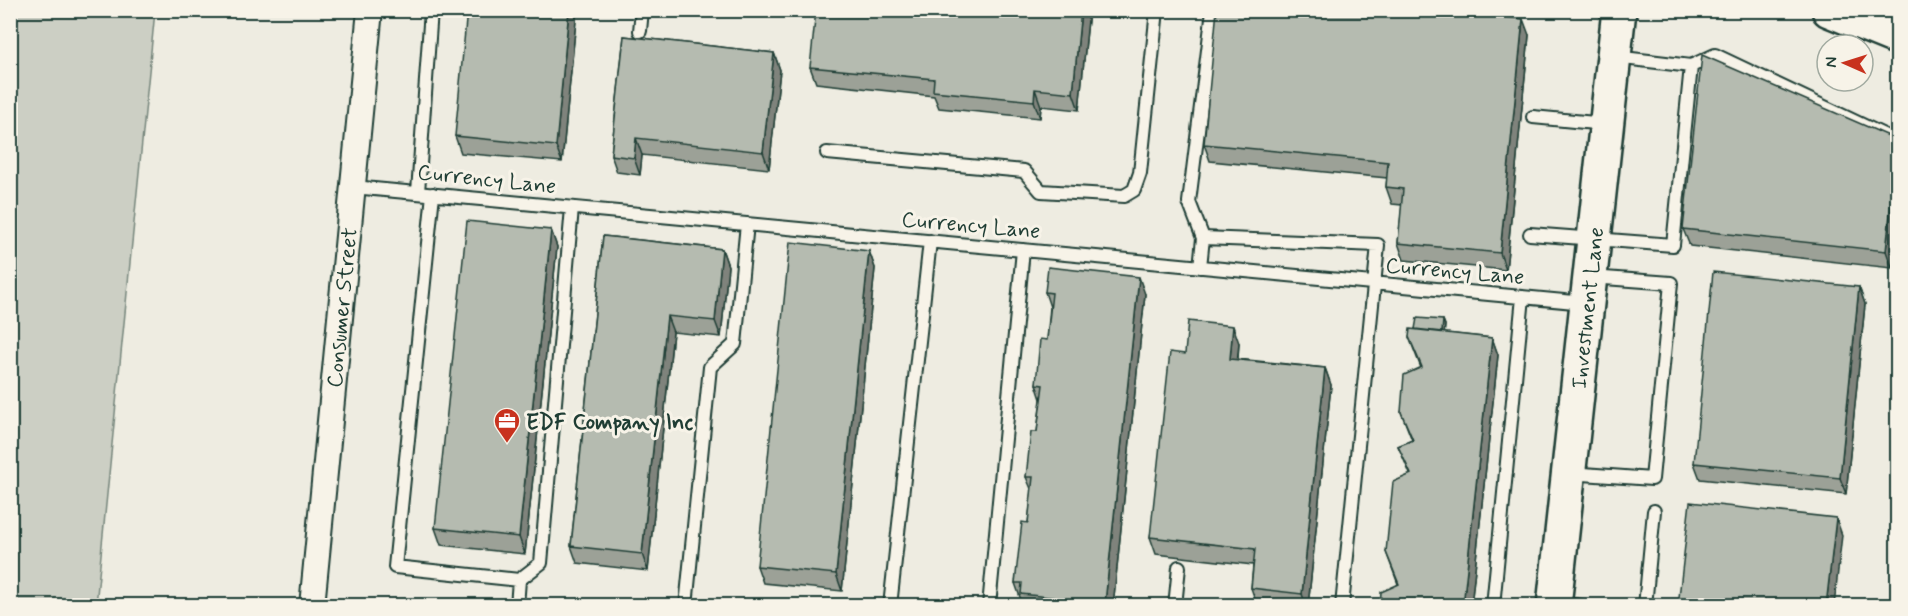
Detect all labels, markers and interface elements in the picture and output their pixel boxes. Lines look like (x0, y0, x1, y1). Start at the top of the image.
north arrow (1815, 33, 1875, 93)
text: N (1821, 56, 1842, 68)
street label: Currency Lane (416, 159, 558, 201)
street label: Currency Lane (900, 206, 1041, 246)
street label: Consumer Street (321, 226, 365, 389)
street label: Investment Lane (1566, 226, 1611, 390)
street label: Currency Lane (1384, 252, 1525, 292)
office icon: EDF Company Inc (492, 406, 522, 444)
place label: EDF Company Inc (526, 409, 693, 438)

